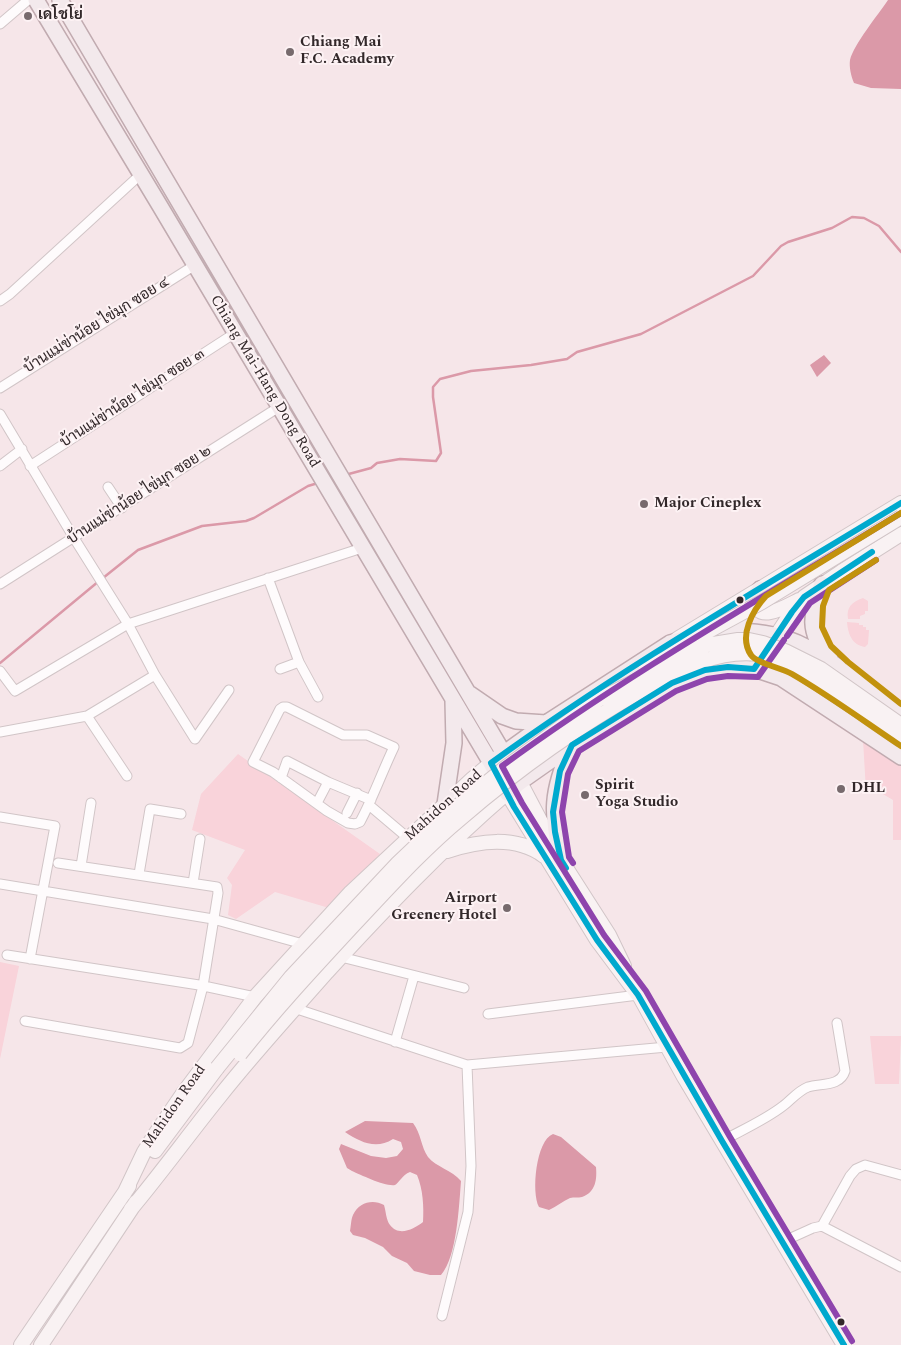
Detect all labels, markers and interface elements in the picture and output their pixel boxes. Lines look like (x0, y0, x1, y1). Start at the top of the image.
place label: เดโชโย่ (38, 7, 83, 25)
marker: เดโชโย่ (22, 10, 34, 22)
place label: Chiang Mai F.C. Academy (300, 34, 394, 69)
marker: Chiang Mai F.C. Academy (284, 46, 296, 58)
street label: บ้านแม่ข่าน้อย ไข่มุก ซอย ๔ (21, 274, 173, 378)
street label: Chiang Mai-Hang Dong Road (205, 292, 323, 472)
street label: บ้านแม่ข่าน้อย ไข่มุก ซอย ๓ (57, 346, 209, 452)
street label: บ้านแม่ข่าน้อย ไข่มุก ซอย ๒ (65, 443, 215, 549)
place label: Major Cineplex (654, 495, 762, 513)
marker: Major Cineplex (638, 498, 650, 510)
unlabelled marker (735, 595, 745, 605)
street label: Mahidon Road (402, 767, 486, 845)
place label: Spirit Yoga Studio (595, 777, 678, 812)
place label: DHL (851, 780, 885, 798)
marker: DHL (835, 783, 847, 795)
marker: Spirit Yoga Studio (579, 789, 591, 801)
place label: Airport Greenery Hotel (391, 890, 497, 925)
marker: Airport Greenery Hotel (501, 902, 513, 914)
street label: Mahidon Road (140, 1062, 210, 1152)
unlabelled marker (836, 1317, 846, 1327)

